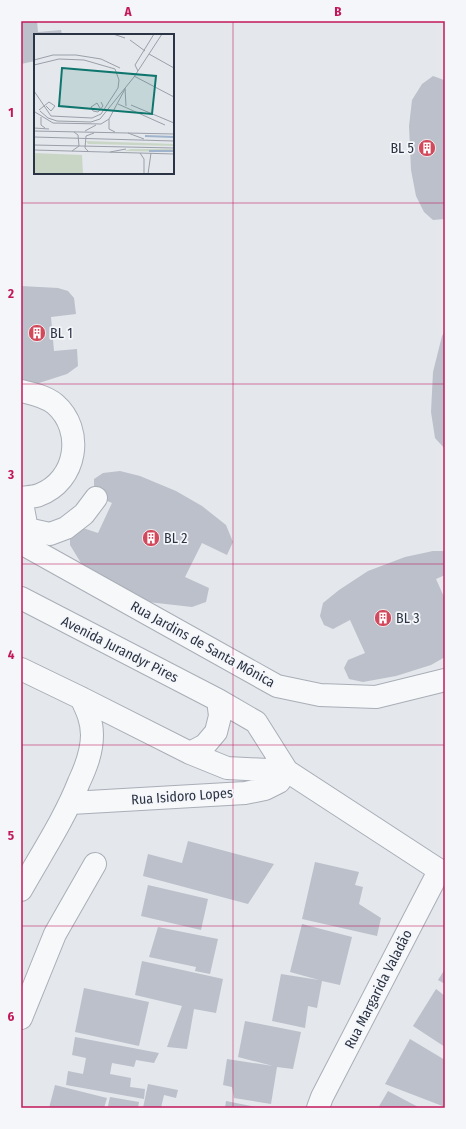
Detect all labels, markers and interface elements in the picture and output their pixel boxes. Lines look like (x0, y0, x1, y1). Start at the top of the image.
text: A (123, 4, 132, 19)
text: B (334, 4, 342, 19)
inset map (34, 34, 174, 174)
text: 1 (8, 105, 14, 120)
building icon: BL 5 (417, 138, 437, 158)
place label: BL 5 (390, 140, 414, 157)
text: 2 (7, 286, 14, 301)
building icon: BL 1 (27, 323, 47, 343)
place label: BL 1 (50, 325, 73, 342)
text: 3 (7, 467, 14, 482)
building icon: BL 2 (141, 528, 161, 548)
place label: BL 2 (164, 530, 187, 547)
street label: Rua Jardins de Santa Mônica (128, 598, 278, 691)
building icon: BL 3 (373, 608, 393, 628)
place label: BL 3 (396, 610, 419, 627)
street label: Avenida Jurandyr Pires (58, 613, 181, 686)
text: 4 (8, 647, 15, 662)
street label: Rua Isidoro Lopes (131, 784, 233, 809)
text: 5 (8, 828, 14, 843)
street label: Rua Margarida Valadão (341, 927, 416, 1052)
text: 6 (8, 1009, 15, 1024)

